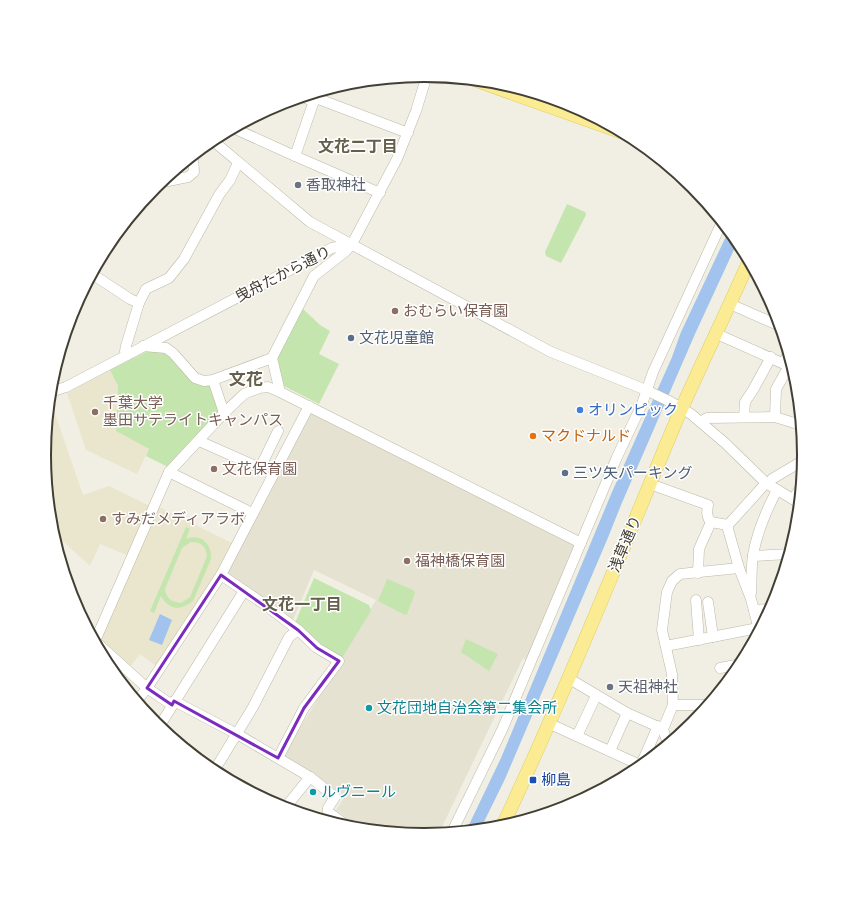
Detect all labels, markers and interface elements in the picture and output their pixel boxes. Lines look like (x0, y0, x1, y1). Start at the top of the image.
district label: 文花二丁目 (318, 137, 398, 156)
place label: 香取神社 (306, 176, 366, 194)
marker: 香取神社 (293, 180, 303, 190)
street label: 曳舟たから通り (232, 242, 334, 306)
place label: おむらい保育園 (403, 302, 508, 320)
marker: おむらい保育園 (390, 306, 400, 316)
place label: 文花児童館 (359, 329, 434, 347)
marker: 文花児童館 (346, 333, 356, 343)
district label: 文花 (229, 369, 263, 389)
place label: 千葉大学 墨田サテライトキャンパス (103, 394, 283, 429)
place label: オリンピック (588, 401, 678, 419)
marker: オリンピック (575, 405, 585, 415)
marker: 千葉大学 墨田サテライトキャンパス (90, 407, 100, 417)
place label: マクドナルド (541, 427, 631, 445)
marker: マクドナルド (528, 431, 538, 441)
place label: 文花保育園 (222, 460, 297, 478)
marker: 文花保育園 (209, 464, 219, 474)
place label: 三ツ矢パーキング (573, 464, 693, 482)
marker: 三ツ矢パーキング (560, 468, 570, 478)
place label: すみだメディアラボ (111, 510, 245, 528)
street label: 浅草通り (605, 513, 645, 575)
marker: すみだメディアラボ (98, 514, 108, 524)
place label: 福神橋保育園 (415, 552, 505, 570)
marker: 福神橋保育園 (402, 556, 412, 566)
district label: 文花一丁目 (262, 595, 342, 614)
place label: 天祖神社 (618, 678, 678, 696)
marker: 天祖神社 (605, 682, 615, 692)
place label: 文花団地自治会第二集会所 (377, 699, 557, 717)
marker: 文花団地自治会第二集会所 (364, 703, 374, 713)
place label: 柳島 (541, 771, 571, 789)
marker: 柳島 (528, 775, 538, 785)
place label: ルヴニール (321, 783, 396, 801)
marker: ルヴニール (308, 787, 318, 797)

